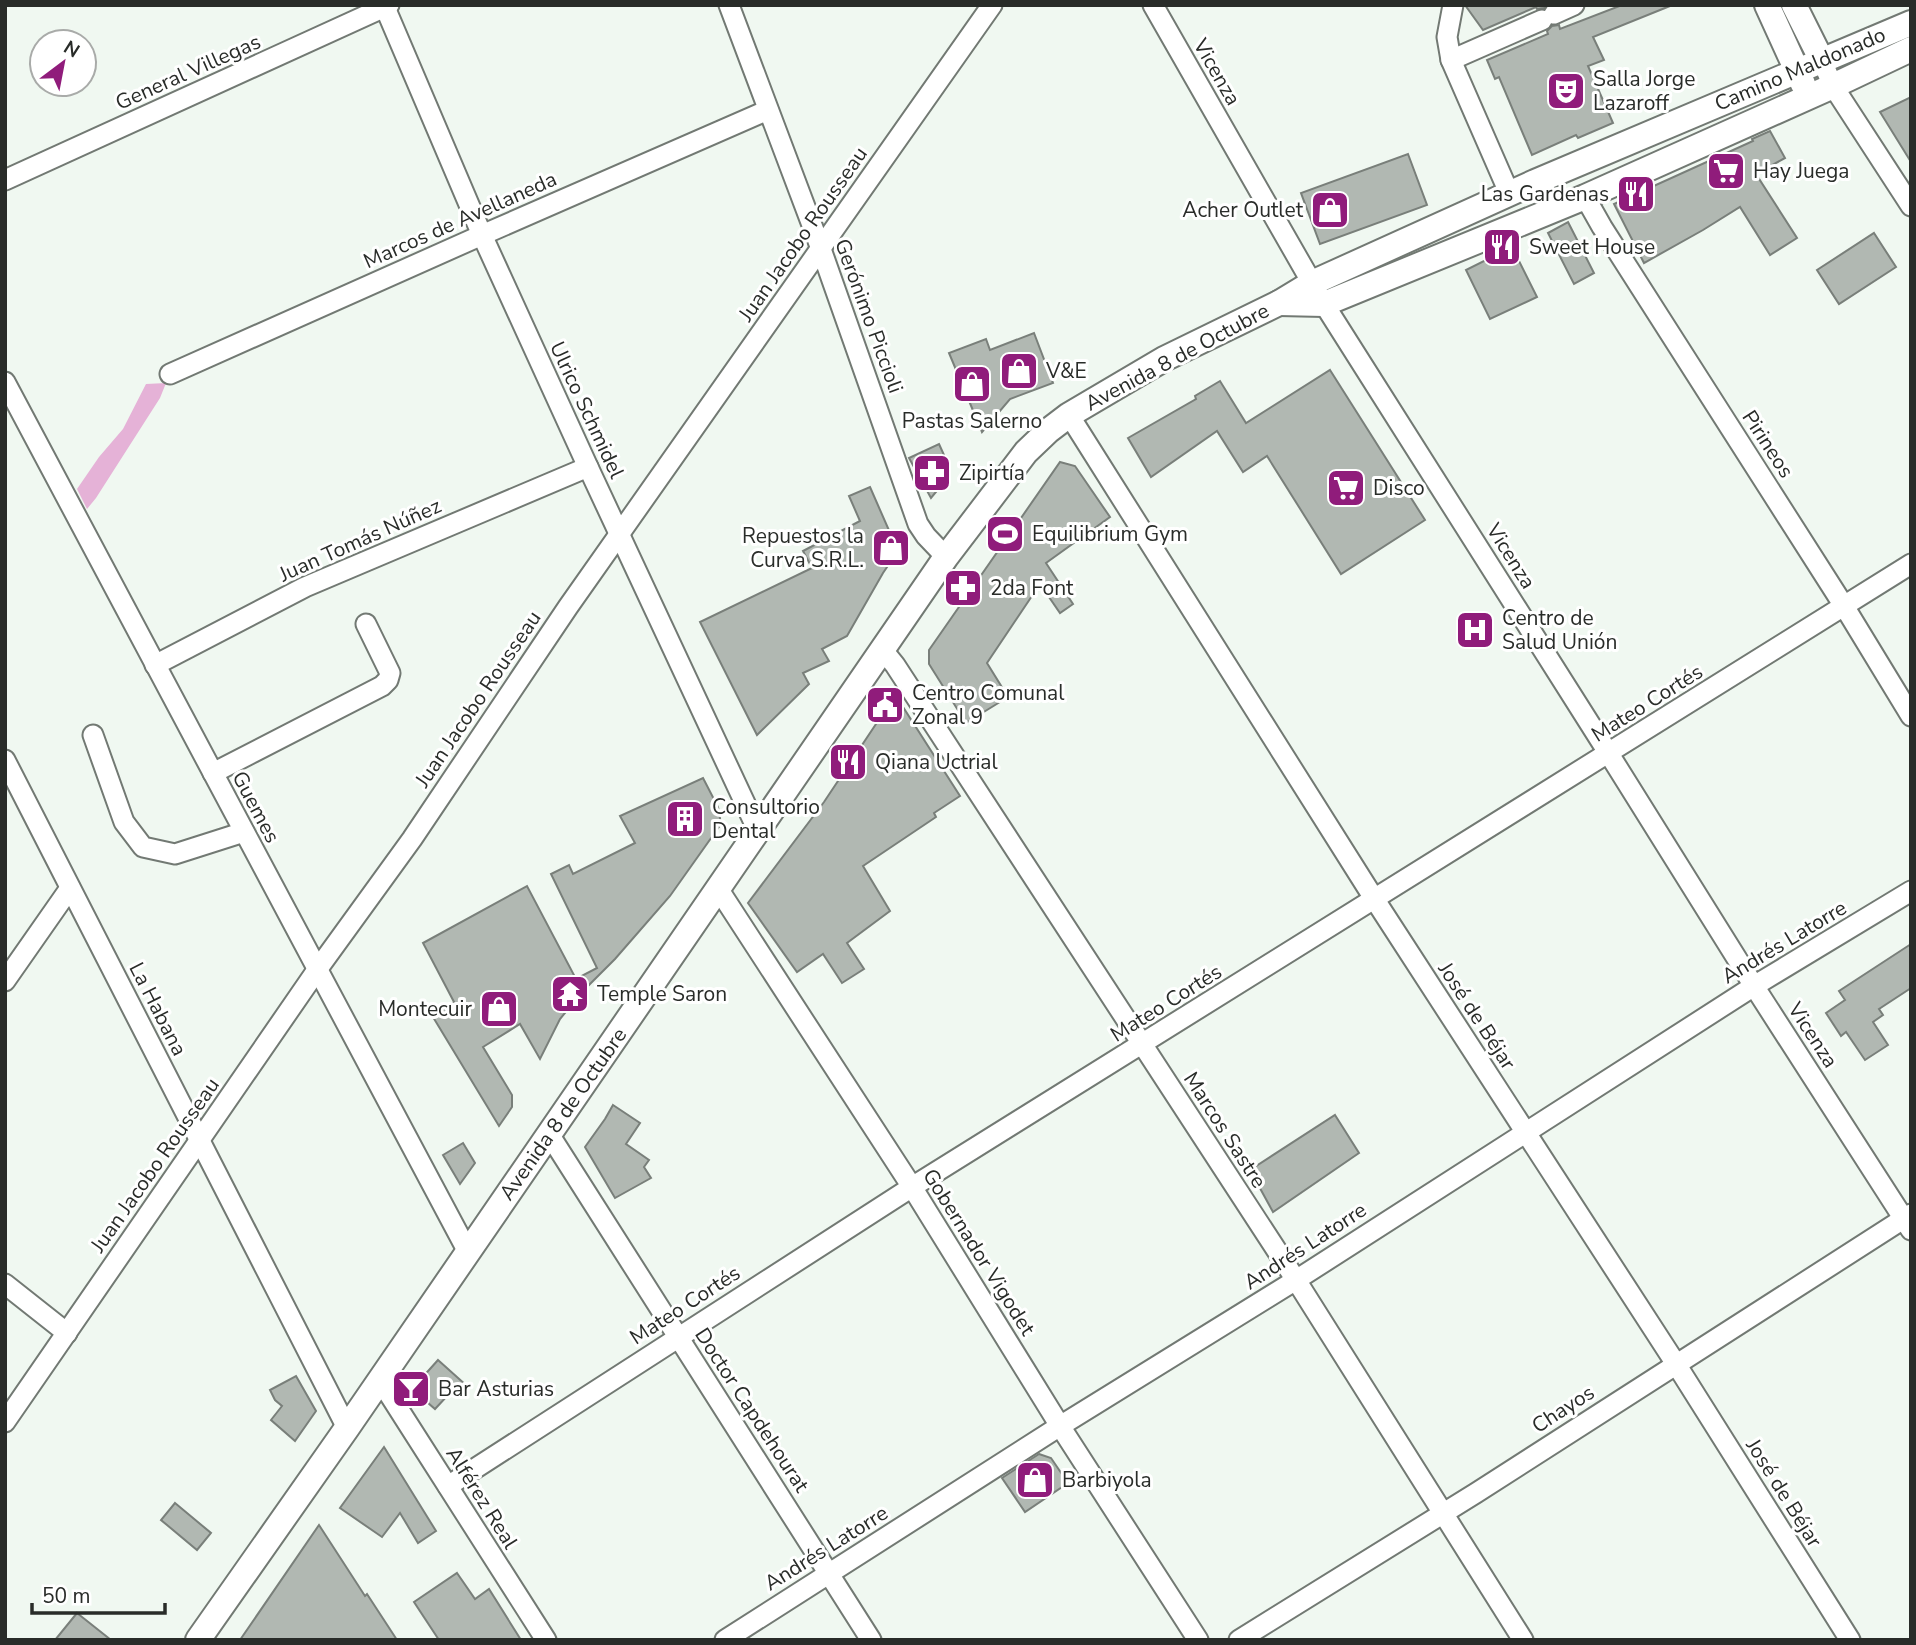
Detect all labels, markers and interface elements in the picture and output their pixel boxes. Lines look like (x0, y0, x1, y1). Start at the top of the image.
street label: Camino Maldonado (1710, 20, 1890, 118)
street label: General Villegas (111, 27, 265, 117)
north arrow (28, 28, 98, 98)
street label: Vicenza (1186, 33, 1247, 110)
text: N (59, 35, 84, 64)
place label: Salla Jorge Lazaroff (1593, 65, 1695, 117)
theatre icon: Salla Jorge Lazaroff (1545, 70, 1587, 112)
street label: Juan Jacobo Rousseau (732, 141, 874, 328)
supermarket icon: Hay Juega (1705, 150, 1747, 192)
place label: Hay Juega (1753, 157, 1849, 185)
street label: Marcos de Avellaneda (359, 165, 561, 275)
restaurant icon: Las Gardenas (1615, 173, 1657, 215)
place label: Las Gardenas (1481, 180, 1609, 208)
shop icon: Acher Outlet (1309, 189, 1351, 231)
place label: Acher Outlet (1182, 196, 1304, 224)
restaurant icon: Sweet House (1481, 226, 1523, 268)
place label: Sweet House (1529, 233, 1655, 261)
street label: Gerónimo Piccioli (828, 235, 910, 397)
street label: Avenida 8 de Octubre (1080, 297, 1274, 417)
street label: Ulrico Schmidel (543, 337, 631, 483)
shop icon: V&E (998, 350, 1040, 392)
place label: V&E (1045, 357, 1087, 385)
shop icon: Pastas Salerno (951, 363, 993, 405)
street label: Pirineos (1736, 405, 1800, 483)
place label: Pastas Salerno (902, 407, 1042, 435)
pharmacy icon: Zipirtía (911, 452, 953, 494)
place label: Zipirtía (959, 459, 1025, 487)
supermarket icon: Disco (1325, 467, 1367, 509)
place label: Disco (1373, 474, 1425, 502)
street label: Juan Tomás Núñez (274, 492, 446, 589)
sports icon: Equilibrium Gym (984, 513, 1026, 555)
street label: Vicenza (1479, 517, 1542, 594)
place label: Equilibrium Gym (1032, 520, 1188, 548)
place label: Repuestos la Curva S.R.L. (742, 522, 864, 574)
shop icon: Repuestos la Curva S.R.L. (870, 527, 912, 569)
pharmacy icon: 2da Font (942, 567, 984, 609)
place label: 2da Font (990, 574, 1074, 602)
place label: Centro de Salud Unión (1502, 604, 1617, 656)
street label: Juan Jacobo Rousseau (408, 605, 547, 793)
hospital icon: Centro de Salud Unión (1454, 609, 1496, 651)
street label: Mateo Cortés (1586, 658, 1708, 748)
place label: Centro Comunal Zonal 9 (912, 679, 1065, 731)
public building icon: Centro Comunal Zonal 9 (864, 684, 906, 726)
restaurant icon: Qiana Uctrial (827, 741, 869, 783)
place label: Qiana Uctrial (875, 748, 998, 776)
street label: Guemes (225, 766, 287, 848)
place label: Consultorio Dental (712, 793, 820, 845)
building icon: Consultorio Dental (664, 798, 706, 840)
street label: Andrés Latorre (1716, 894, 1852, 990)
street label: José de Béjar (1431, 956, 1522, 1076)
street label: La Habana (122, 957, 194, 1061)
street label: Mateo Cortés (1105, 958, 1227, 1048)
temple icon: Temple Saron (549, 973, 591, 1015)
place label: Temple Saron (597, 980, 727, 1008)
shop icon: Montecuir (478, 988, 520, 1030)
place label: Montecuir (378, 995, 472, 1023)
street label: Vicenza (1781, 996, 1845, 1073)
street label: Avenida 8 de Octubre (493, 1022, 633, 1206)
street label: Marcos Sastre (1177, 1067, 1273, 1193)
street label: Juan Jacobo Rousseau (84, 1072, 226, 1259)
street label: Gobernador Vigodet (916, 1163, 1042, 1341)
street label: Andrés Latorre (1238, 1196, 1372, 1296)
street label: Mateo Cortés (624, 1259, 746, 1351)
street label: Doctor Capdehourat (688, 1322, 816, 1498)
bar icon: Bar Asturias (390, 1368, 432, 1410)
place label: Bar Asturias (438, 1375, 554, 1403)
street label: Chayos (1526, 1378, 1600, 1440)
street label: José de Béjar (1739, 1433, 1829, 1553)
street label: Alférez Real (440, 1442, 525, 1555)
shop icon: Barbiyola (1014, 1459, 1056, 1501)
place label: Barbiyola (1062, 1466, 1152, 1494)
street label: Andrés Latorre (759, 1499, 893, 1597)
scale bar (32, 1572, 164, 1616)
text: 50 m (42, 1582, 91, 1610)

